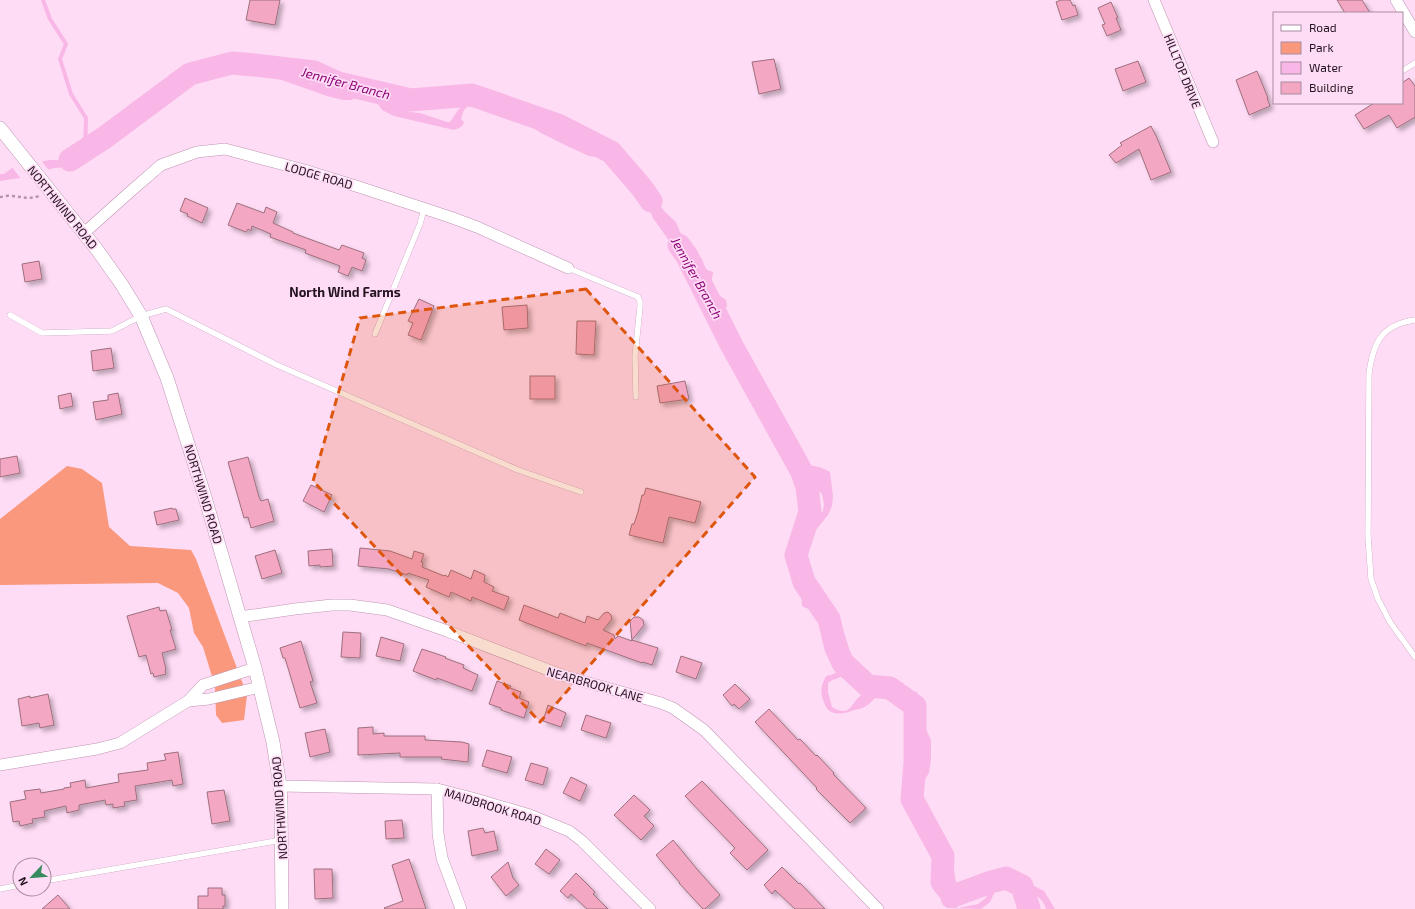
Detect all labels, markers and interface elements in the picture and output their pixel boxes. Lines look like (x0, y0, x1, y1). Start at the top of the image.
legend (1273, 12, 1403, 104)
text: Road (1309, 20, 1337, 34)
street label: HILLTOP DRIVE (1162, 32, 1204, 111)
text: Park (1309, 40, 1334, 54)
text: Water (1309, 60, 1343, 74)
water label: Jennifer Branch (299, 63, 392, 103)
text: Building (1309, 80, 1354, 94)
street label: LODGE ROAD (284, 159, 354, 191)
street label: NORTHWIND ROAD (25, 162, 101, 252)
water label: Jennifer Branch (667, 233, 726, 322)
district label: North Wind Farms (289, 284, 401, 300)
street label: NORTHWIND ROAD (182, 443, 226, 545)
street label: NEARBROOK LANE (545, 664, 645, 705)
street label: NORTHWIND ROAD (268, 756, 290, 860)
street label: MAIDBROOK ROAD (443, 785, 543, 827)
north arrow (12, 857, 52, 897)
text: N (15, 875, 30, 888)

